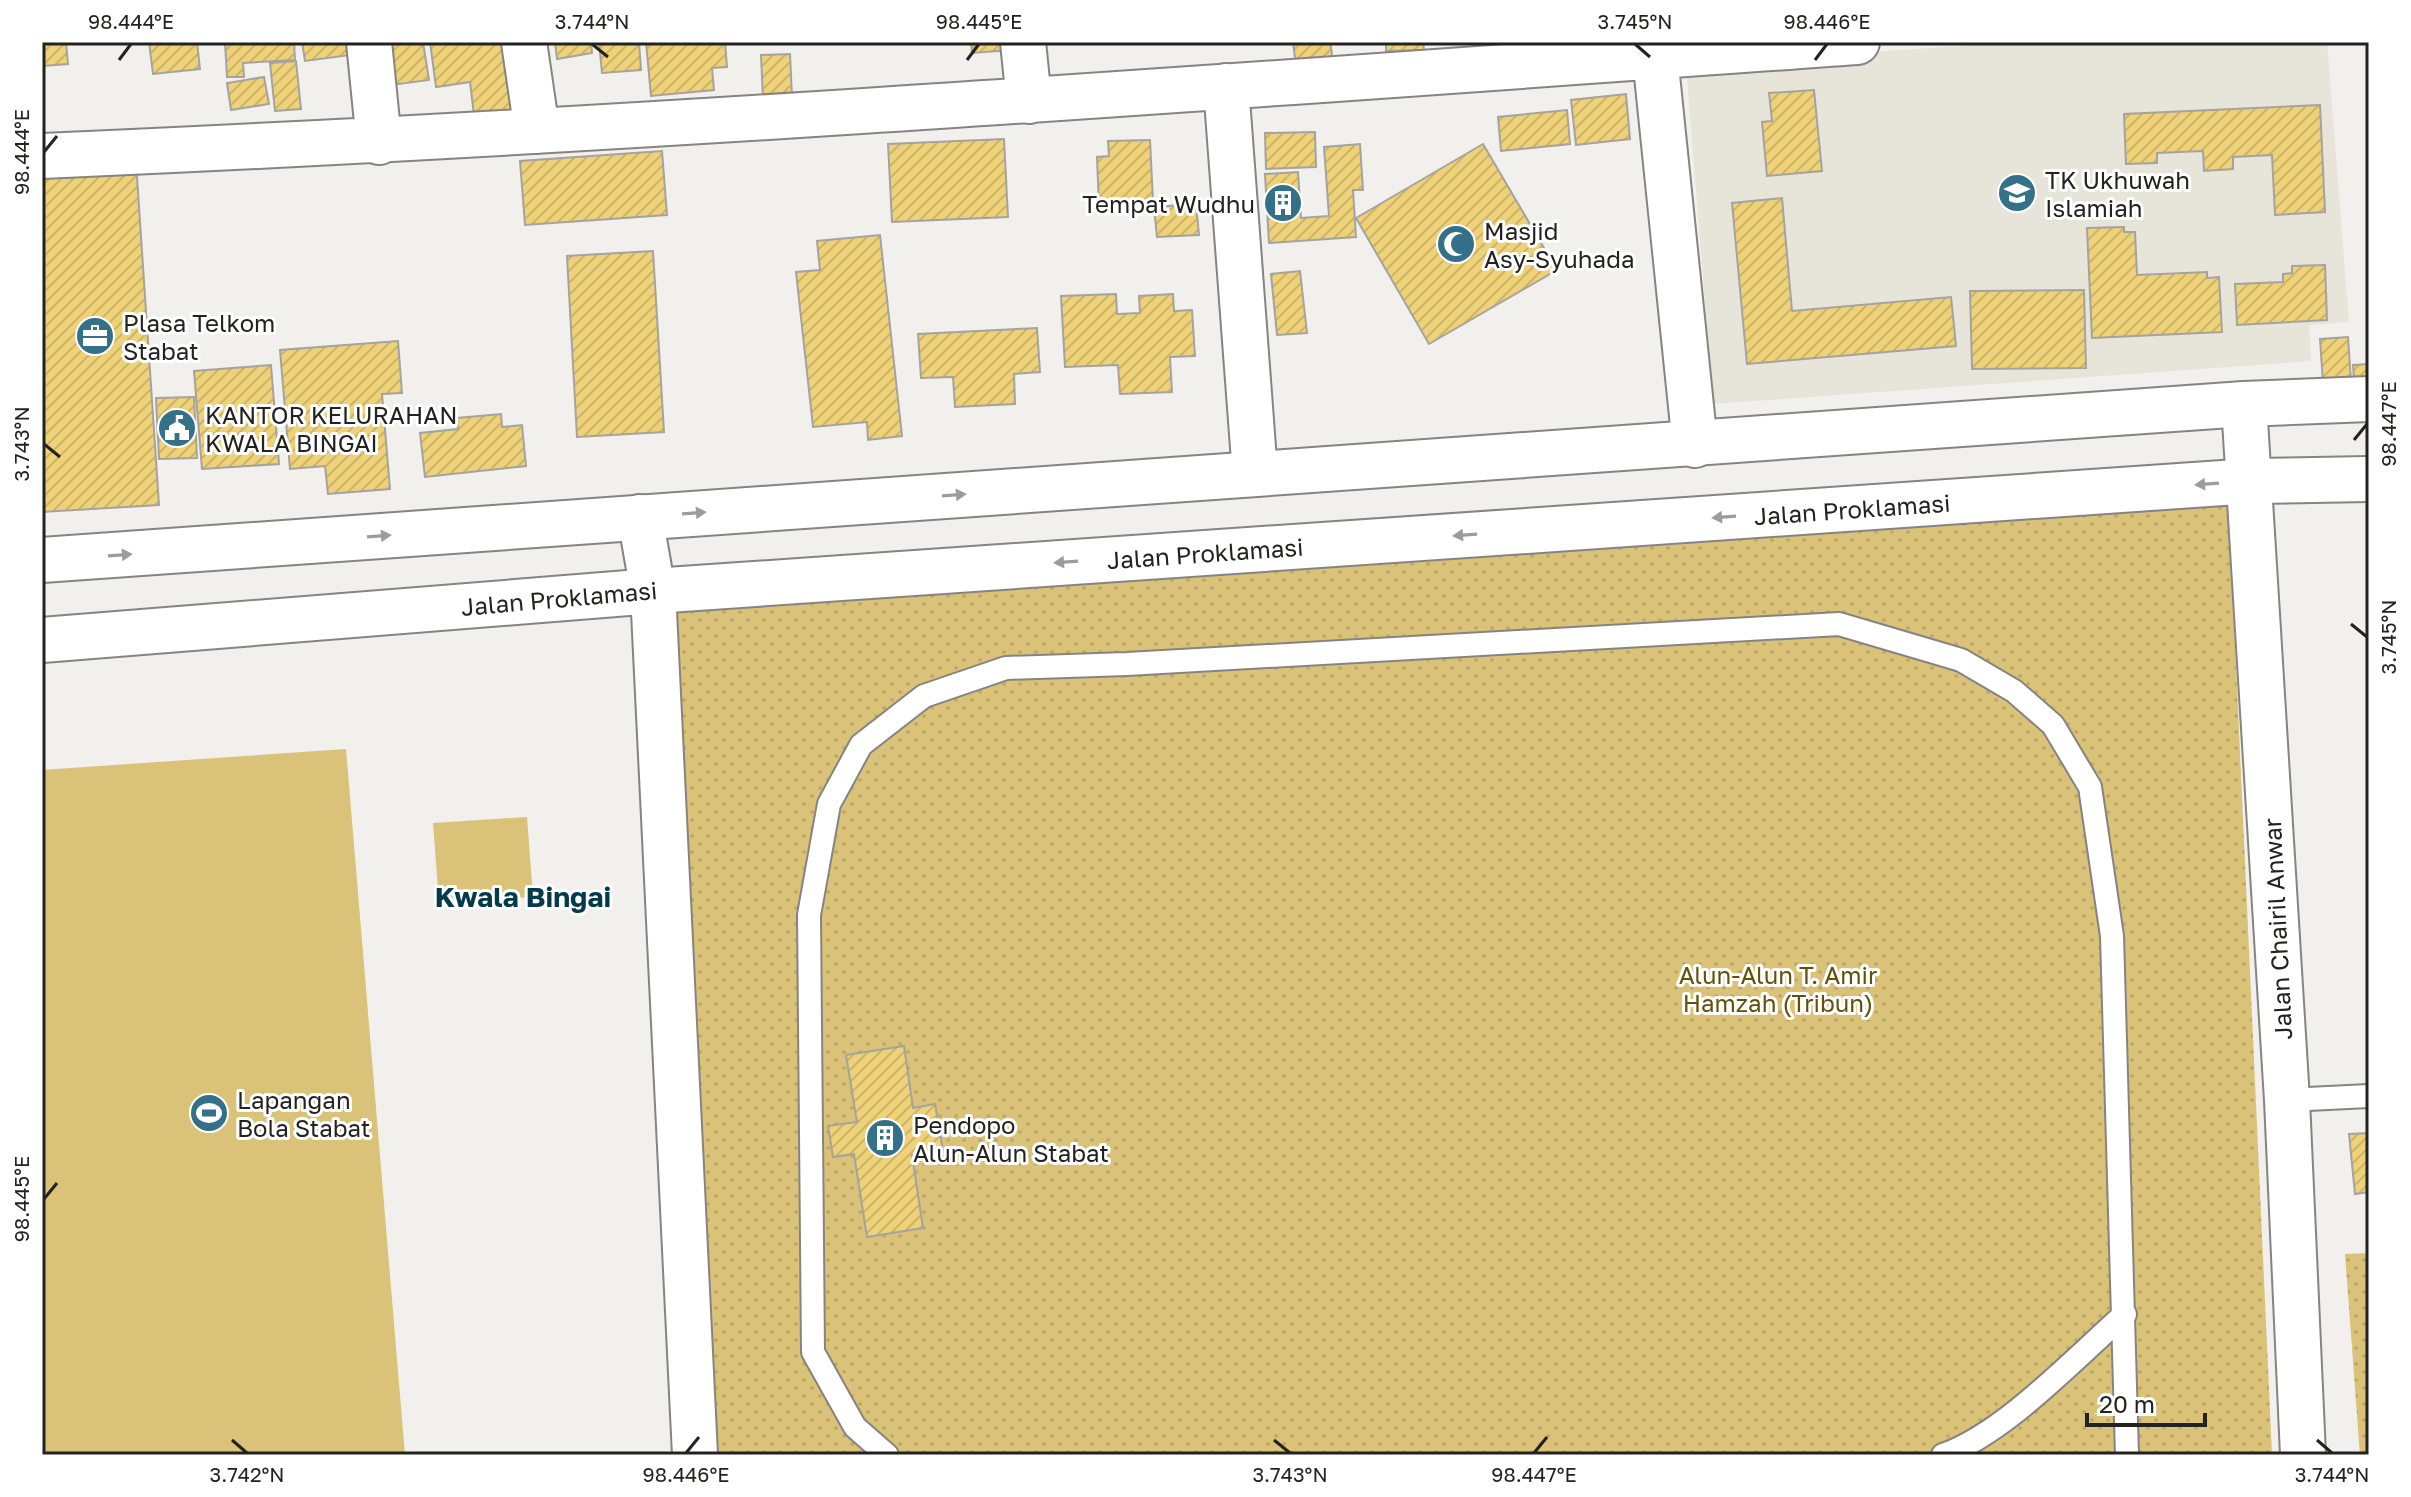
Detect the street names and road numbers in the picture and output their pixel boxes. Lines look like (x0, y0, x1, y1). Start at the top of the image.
street label: Jalan Proklamasi (1753, 488, 1951, 530)
street label: Jalan Proklamasi (1106, 532, 1304, 574)
street label: Jalan Proklamasi (460, 575, 658, 621)
street label: Jalan Chairil Anwar (2257, 817, 2297, 1041)

